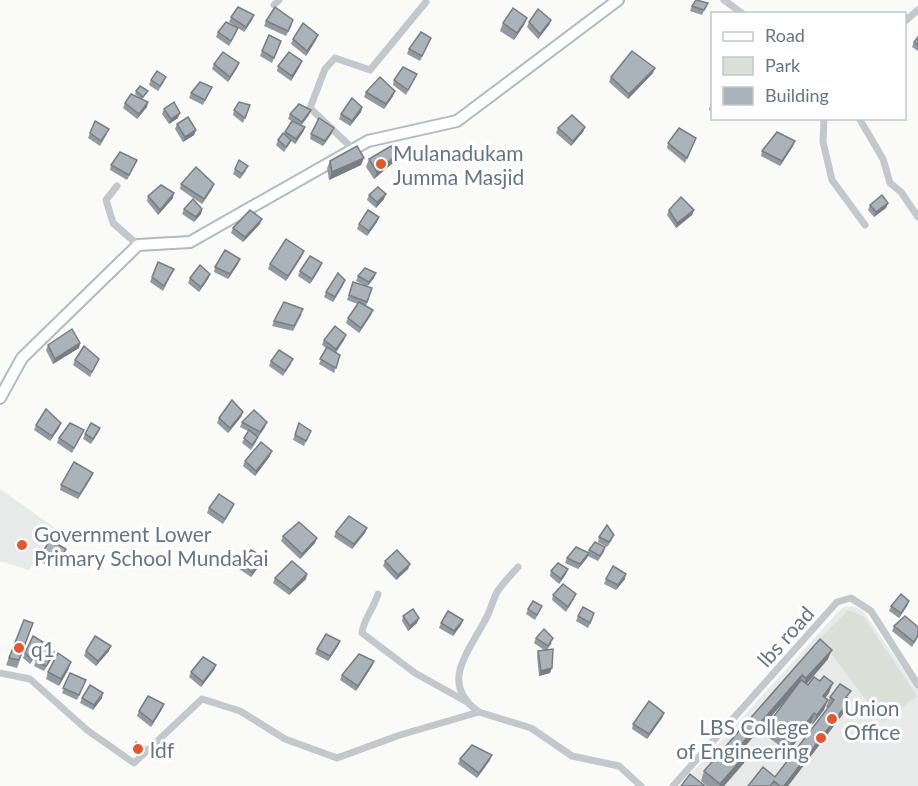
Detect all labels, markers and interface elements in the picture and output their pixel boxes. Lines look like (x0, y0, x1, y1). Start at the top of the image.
legend (711, 12, 906, 120)
text: Road (765, 24, 805, 46)
text: Park (765, 54, 801, 76)
text: Building (765, 84, 829, 106)
place label: Mulanadukam Jumma Masjid (393, 140, 524, 189)
marker: Mulanadukam Jumma Masjid (374, 157, 388, 171)
place label: Government Lower Primary School Mundakai (34, 521, 268, 570)
marker: Government Lower Primary School Mundakai (15, 538, 29, 552)
street label: lbs road (751, 601, 819, 671)
place label: q1 (31, 636, 55, 661)
marker: q1 (12, 641, 26, 655)
place label: Union Office (844, 695, 900, 744)
marker: Union Office (825, 712, 839, 726)
place label: LBS College of Engineering (676, 714, 809, 763)
marker: LBS College of Engineering (814, 731, 828, 745)
place label: ldf (150, 737, 175, 762)
marker: ldf (131, 742, 145, 756)

